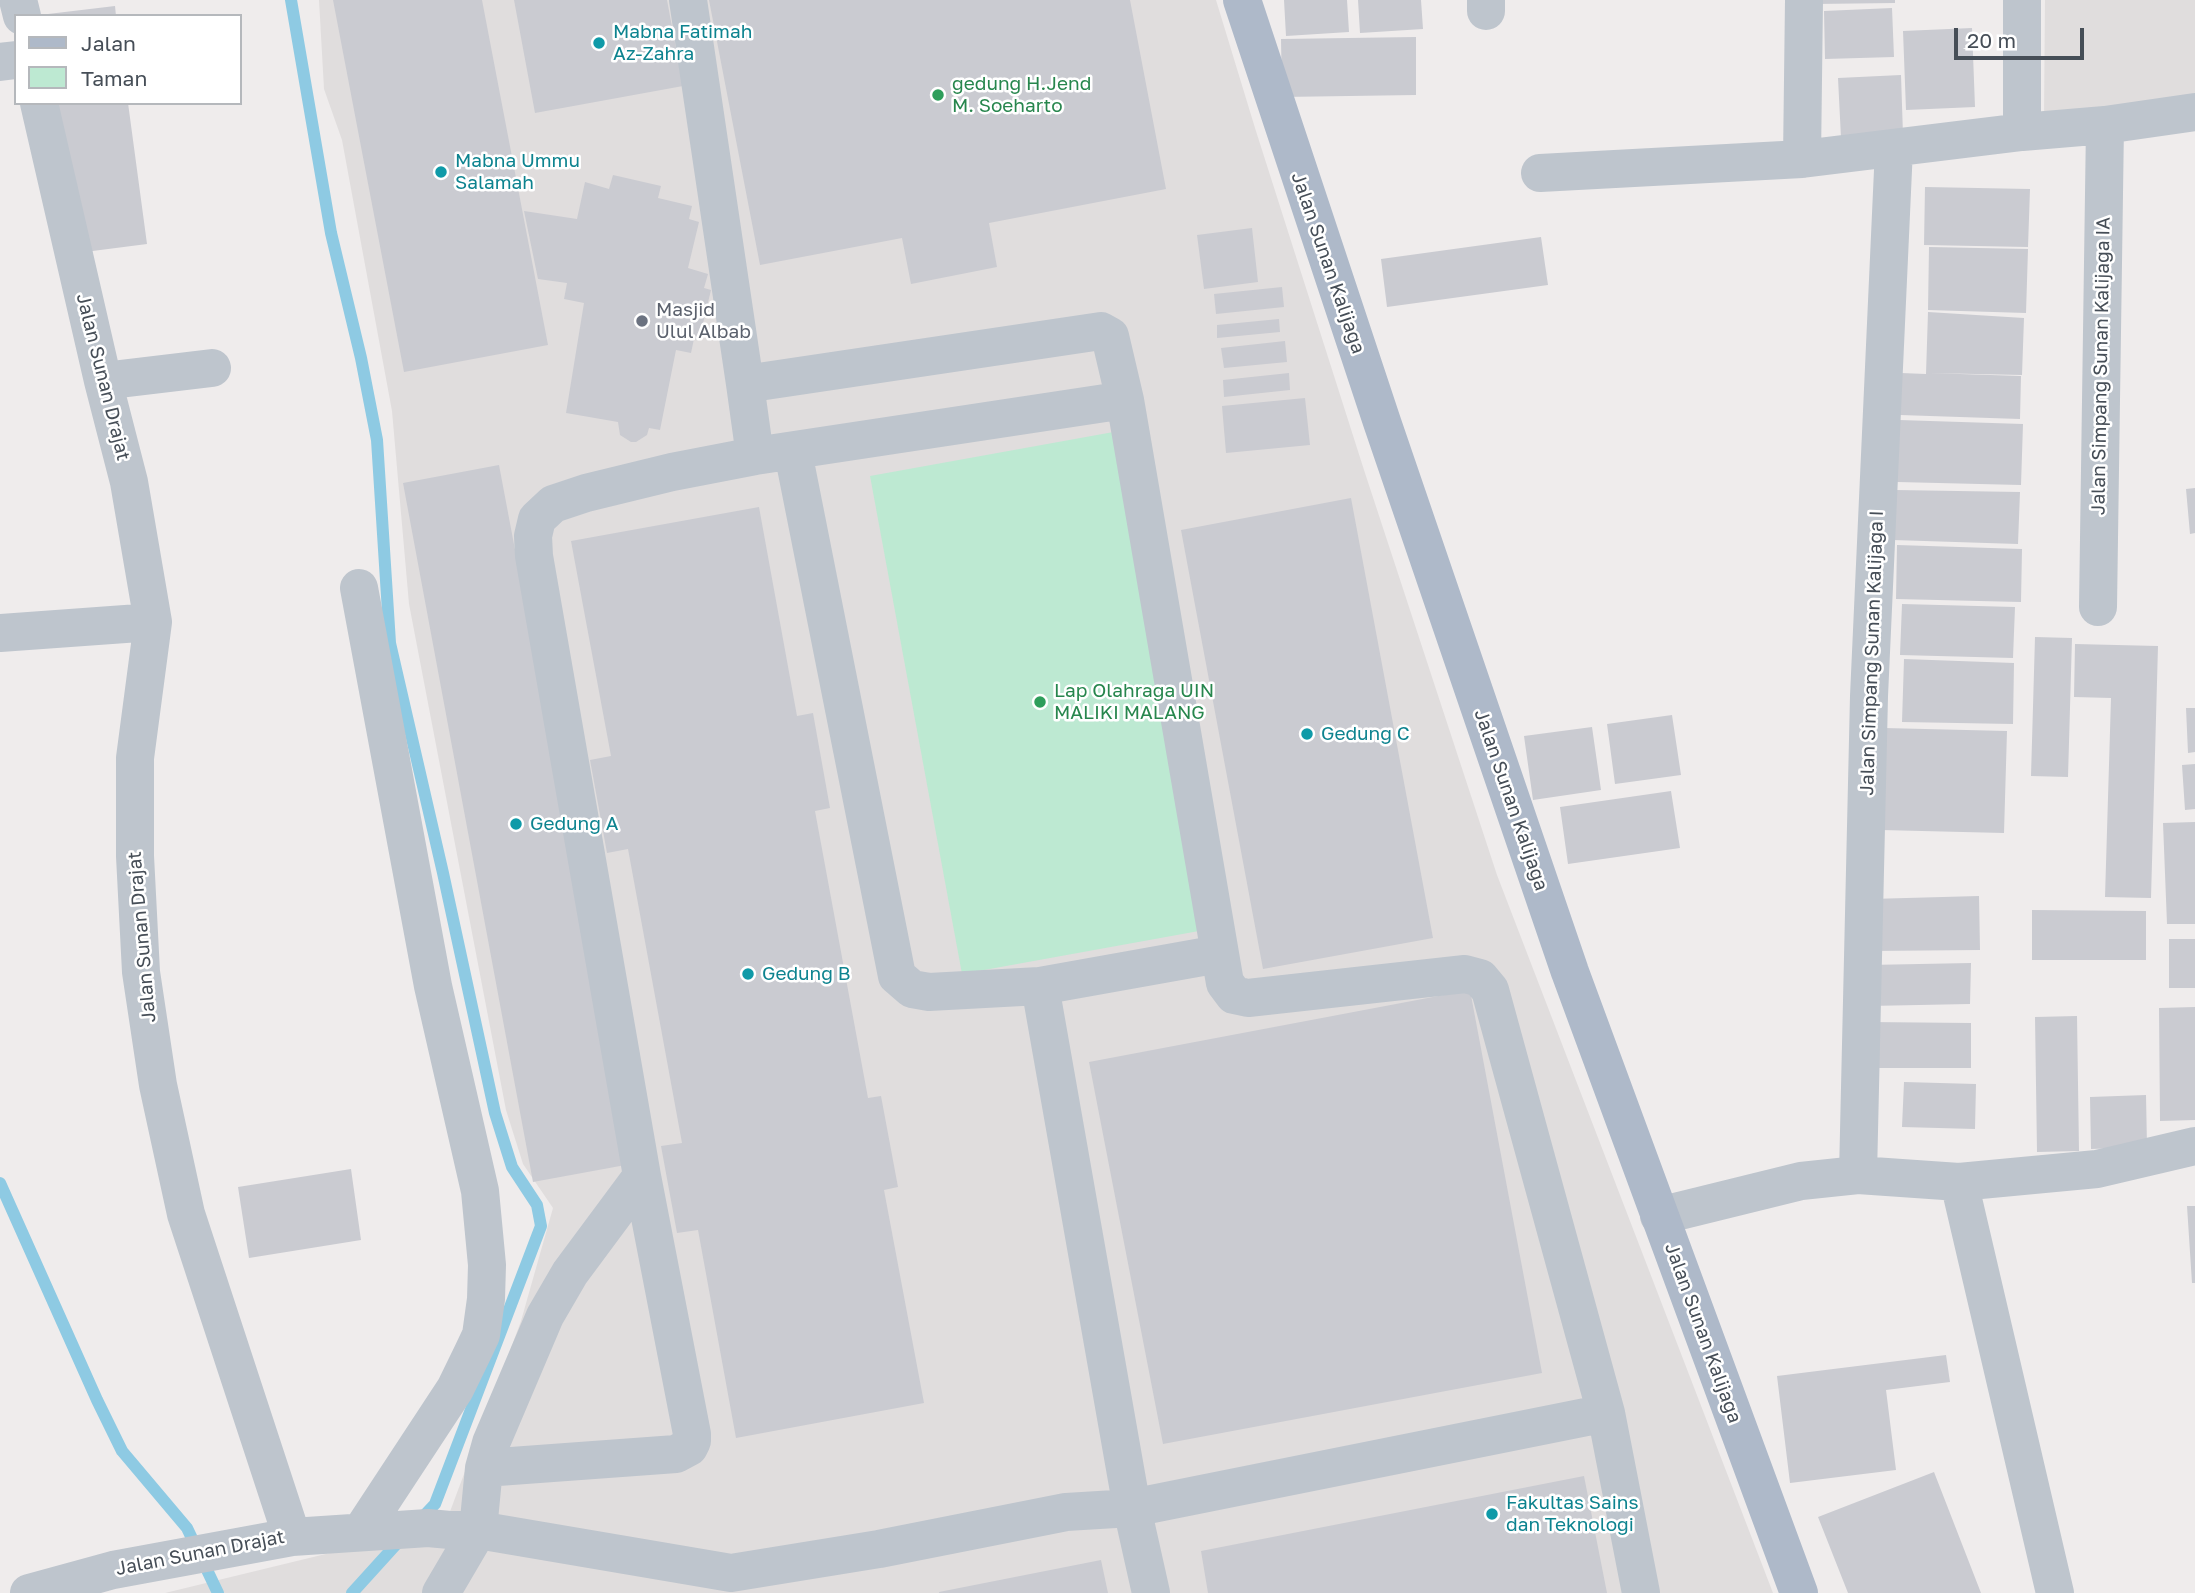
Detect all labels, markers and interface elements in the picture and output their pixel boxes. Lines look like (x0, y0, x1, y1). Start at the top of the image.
legend (14, 14, 242, 105)
scale bar (1957, 14, 2086, 58)
place label: Mabna Fatimah Az-Zahra (613, 21, 752, 65)
text: 20 m (1967, 27, 2016, 53)
text: Jalan (81, 30, 136, 56)
marker: Mabna Fatimah Az-Zahra (591, 35, 607, 51)
text: Taman (81, 65, 147, 91)
place label: gedung H.Jend M. Soeharto (952, 73, 1091, 117)
marker: gedung H.Jend M. Soeharto (930, 87, 946, 103)
place label: Mabna Ummu Salamah (455, 150, 580, 194)
marker: Mabna Ummu Salamah (433, 164, 449, 180)
street label: Jalan Sunan Kalijaga (1286, 169, 1370, 357)
street label: Jalan Simpang Sunan Kalijaga IA (2087, 217, 2115, 515)
street label: Jalan Sunan Drajat (71, 291, 135, 463)
place label: Masjid Ulul Albab (656, 299, 751, 343)
marker: Masjid Ulul Albab (634, 313, 650, 329)
street label: Jalan Simpang Sunan Kalijaga I (1856, 510, 1888, 796)
place label: Lap Olahraga UIN MALIKI MALANG (1054, 680, 1214, 724)
marker: Lap Olahraga UIN MALIKI MALANG (1032, 694, 1048, 710)
street label: Jalan Sunan Kalijaga (1469, 706, 1553, 894)
place label: Gedung C (1321, 723, 1410, 745)
marker: Gedung C (1299, 726, 1315, 742)
place label: Gedung A (530, 813, 618, 835)
marker: Gedung A (508, 816, 524, 832)
street label: Jalan Sunan Drajat (123, 851, 161, 1023)
place label: Gedung B (762, 963, 850, 985)
marker: Gedung B (740, 966, 756, 982)
street label: Jalan Sunan Kalijaga (1660, 1240, 1746, 1426)
place label: Fakultas Sains dan Teknologi (1506, 1492, 1638, 1536)
marker: Fakultas Sains dan Teknologi (1484, 1506, 1500, 1522)
street label: Jalan Sunan Drajat (114, 1525, 286, 1581)

